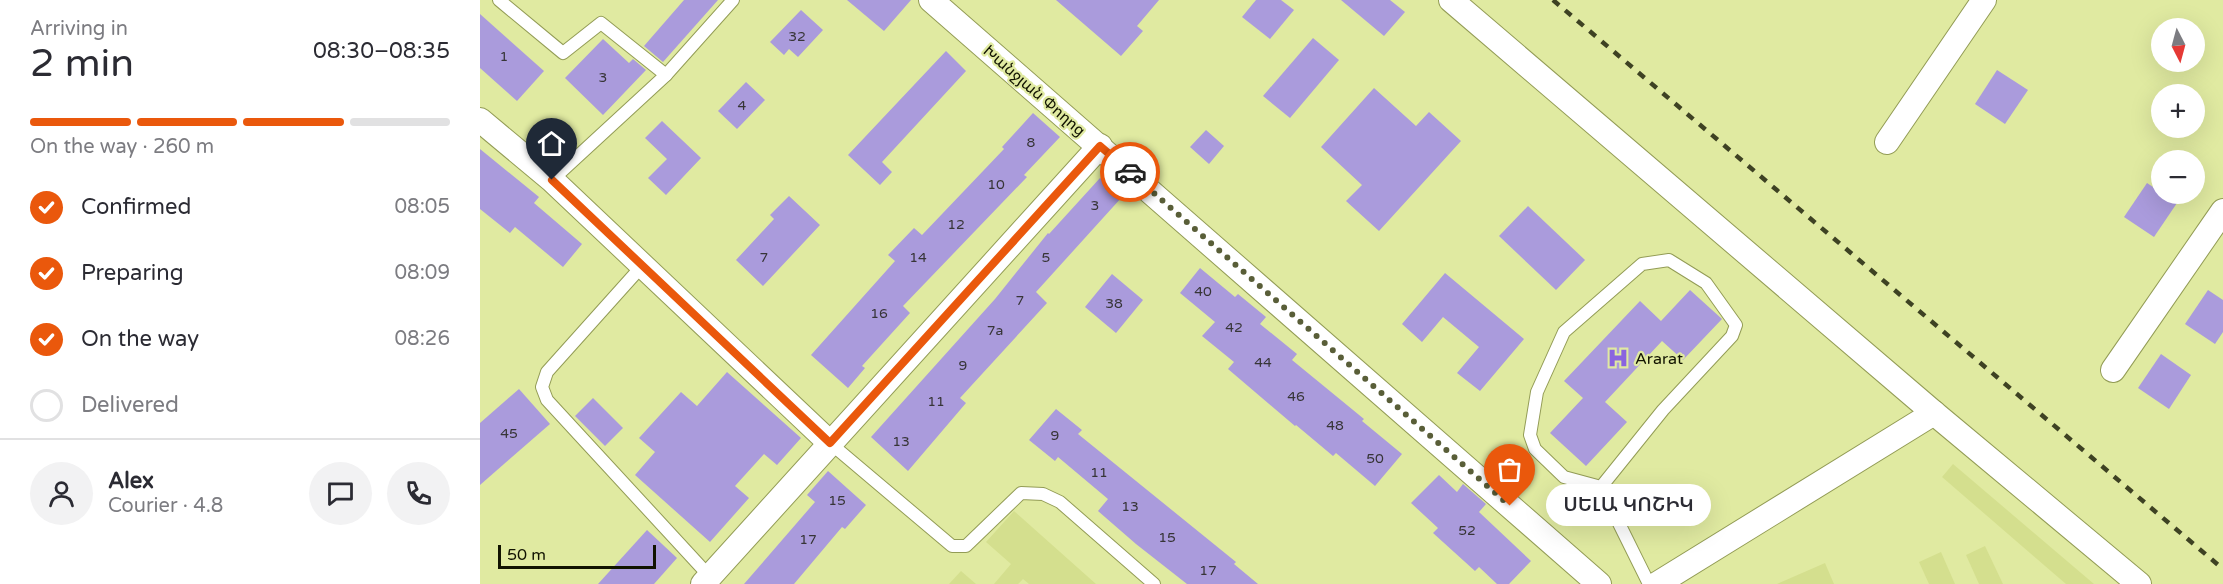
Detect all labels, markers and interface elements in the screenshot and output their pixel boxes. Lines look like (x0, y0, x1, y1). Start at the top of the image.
text: Arriving in (30, 17, 128, 41)
north arrow (2151, 18, 2205, 72)
map controls (2151, 18, 2205, 204)
house number: 32 (788, 28, 806, 45)
text: 08:30–08:35 (313, 38, 450, 64)
text: 2 min (30, 40, 134, 87)
street label: Խանջյան Փողոց (979, 41, 1090, 141)
house number: 1 (500, 48, 508, 65)
house number: 3 (599, 69, 607, 86)
button: + (2151, 84, 2205, 138)
house number: 4 (738, 97, 747, 114)
pin (526, 118, 577, 180)
icon: home (535, 127, 568, 160)
house number: 8 (1027, 134, 1036, 151)
text: On the way · 260 m (30, 135, 214, 159)
courier (1100, 142, 1160, 202)
button: − (2151, 150, 2205, 204)
icon: car (1114, 156, 1147, 189)
house number: 10 (987, 176, 1005, 193)
icon: check (30, 191, 63, 224)
text: Confirmed (81, 194, 191, 220)
text: 08:05 (395, 195, 450, 219)
house number: 3 (1091, 197, 1099, 214)
house number: 12 (947, 216, 965, 233)
house number: 7 (760, 249, 768, 266)
house number: 14 (909, 249, 927, 266)
house number: 5 (1042, 249, 1050, 266)
icon: check (30, 257, 63, 290)
text: Preparing (81, 260, 184, 286)
text: 08:09 (395, 261, 450, 285)
house number: 40 (1194, 283, 1212, 300)
house number: 7 (1016, 292, 1024, 309)
house number: 38 (1105, 295, 1123, 312)
house number: 16 (870, 305, 888, 322)
house number: 42 (1225, 319, 1243, 336)
house number: 7a (987, 322, 1003, 339)
icon: check (30, 323, 63, 356)
text: On the way (81, 326, 199, 352)
text: 08:26 (395, 327, 450, 351)
hospital icon: Ararat (1606, 346, 1630, 370)
place label: Ararat (1635, 349, 1683, 369)
house number: 44 (1254, 354, 1272, 371)
house number: 9 (959, 357, 967, 374)
house number: 46 (1287, 388, 1305, 405)
text: Delivered (81, 392, 179, 418)
house number: 11 (927, 393, 945, 410)
house number: 48 (1326, 417, 1344, 434)
house number: 45 (500, 425, 518, 442)
house number: 9 (1051, 427, 1059, 444)
house number: 13 (892, 433, 910, 450)
pin (1484, 444, 1535, 506)
house number: 50 (1366, 450, 1384, 467)
icon: bag (1493, 453, 1526, 486)
button: person (30, 462, 93, 525)
button: chat (309, 462, 372, 525)
button: phone (387, 462, 450, 525)
house number: 11 (1090, 464, 1108, 481)
text: Alex (108, 468, 154, 494)
callout: ՍԵԼԱ ԿՈՇԻԿ (1546, 485, 1711, 527)
house number: 15 (828, 492, 846, 509)
text: ՍԵԼԱ ԿՈՇԻԿ (1563, 493, 1694, 517)
text: Courier · 4.8 (108, 494, 223, 518)
house number: 13 (1121, 498, 1139, 515)
house number: 52 (1458, 522, 1476, 539)
house number: 15 (1158, 529, 1176, 546)
house number: 17 (799, 531, 817, 548)
scale bar (498, 542, 656, 570)
text: 50 m (507, 545, 546, 565)
house number: 17 (1199, 562, 1217, 579)

